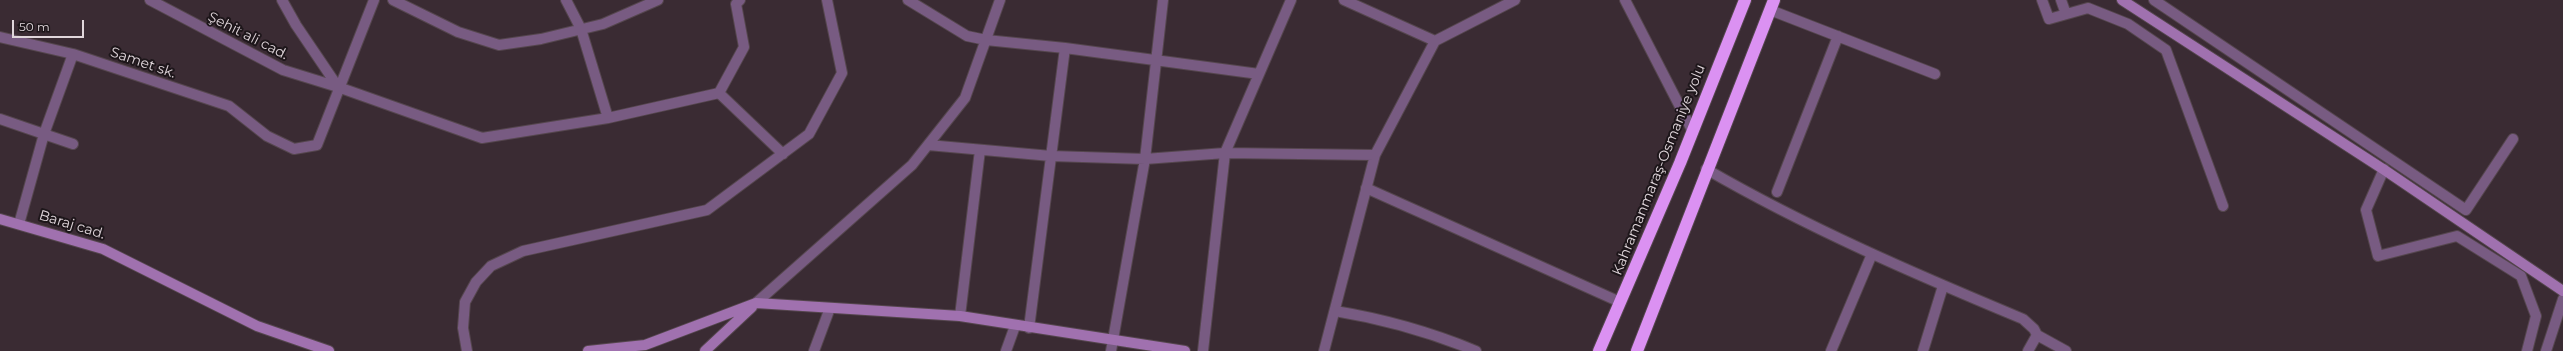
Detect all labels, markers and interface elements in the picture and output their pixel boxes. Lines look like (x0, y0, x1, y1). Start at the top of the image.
street label: Şehit ali cad. (205, 9, 291, 63)
scale bar (14, 12, 86, 38)
text: 50 m (19, 19, 50, 34)
street label: Samet sk. (108, 44, 178, 82)
street label: Kahramanmaraş-Osmaniye yolu (1609, 62, 1709, 278)
street label: Baraj cad. (37, 207, 107, 243)

